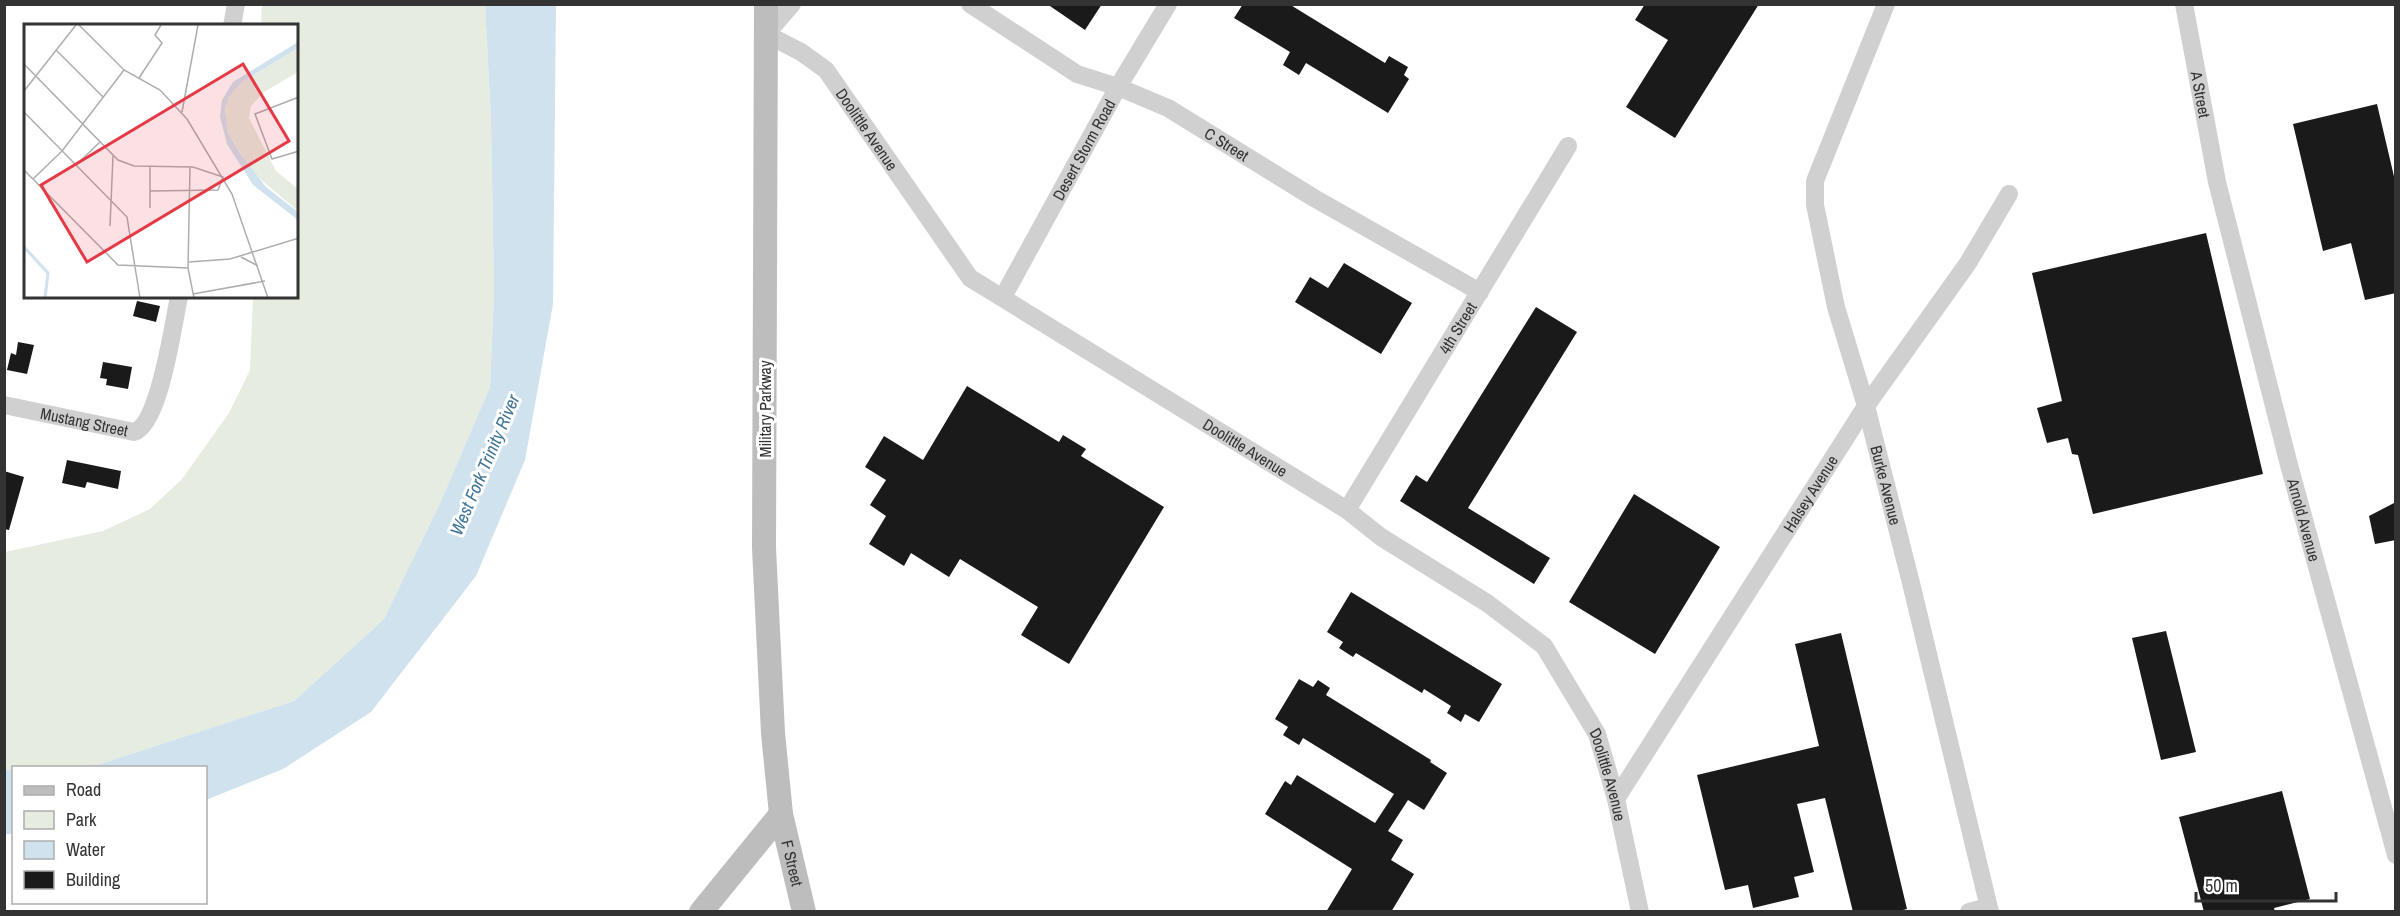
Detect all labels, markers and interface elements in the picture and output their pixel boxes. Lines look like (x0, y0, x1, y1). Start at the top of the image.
inset map (24, 24, 298, 298)
street label: A Street (2186, 68, 2216, 120)
street label: Doolittle Avenue (831, 84, 903, 175)
street label: Desert Storm Road (1047, 95, 1120, 204)
street label: C Street (1200, 122, 1253, 166)
street label: 4th Street (1433, 298, 1482, 358)
street label: Military Parkway (754, 360, 776, 457)
water label: West Fork Trinity River (444, 390, 526, 539)
street label: Mustang Street (38, 402, 130, 442)
street label: Doolittle Avenue (1199, 413, 1292, 482)
street label: Burke Avenue (1865, 443, 1907, 527)
street label: Halsey Avenue (1778, 451, 1843, 536)
street label: Arnold Avenue (2282, 475, 2326, 564)
street label: Doolittle Avenue (1585, 724, 1631, 823)
legend (12, 766, 207, 904)
text: Road (66, 777, 101, 802)
text: Park (66, 807, 97, 832)
text: Water (66, 837, 105, 862)
street label: F Street (776, 838, 809, 889)
scale bar (2196, 865, 2336, 903)
text: Building (66, 867, 121, 892)
text: 50 m (2205, 873, 2238, 898)

